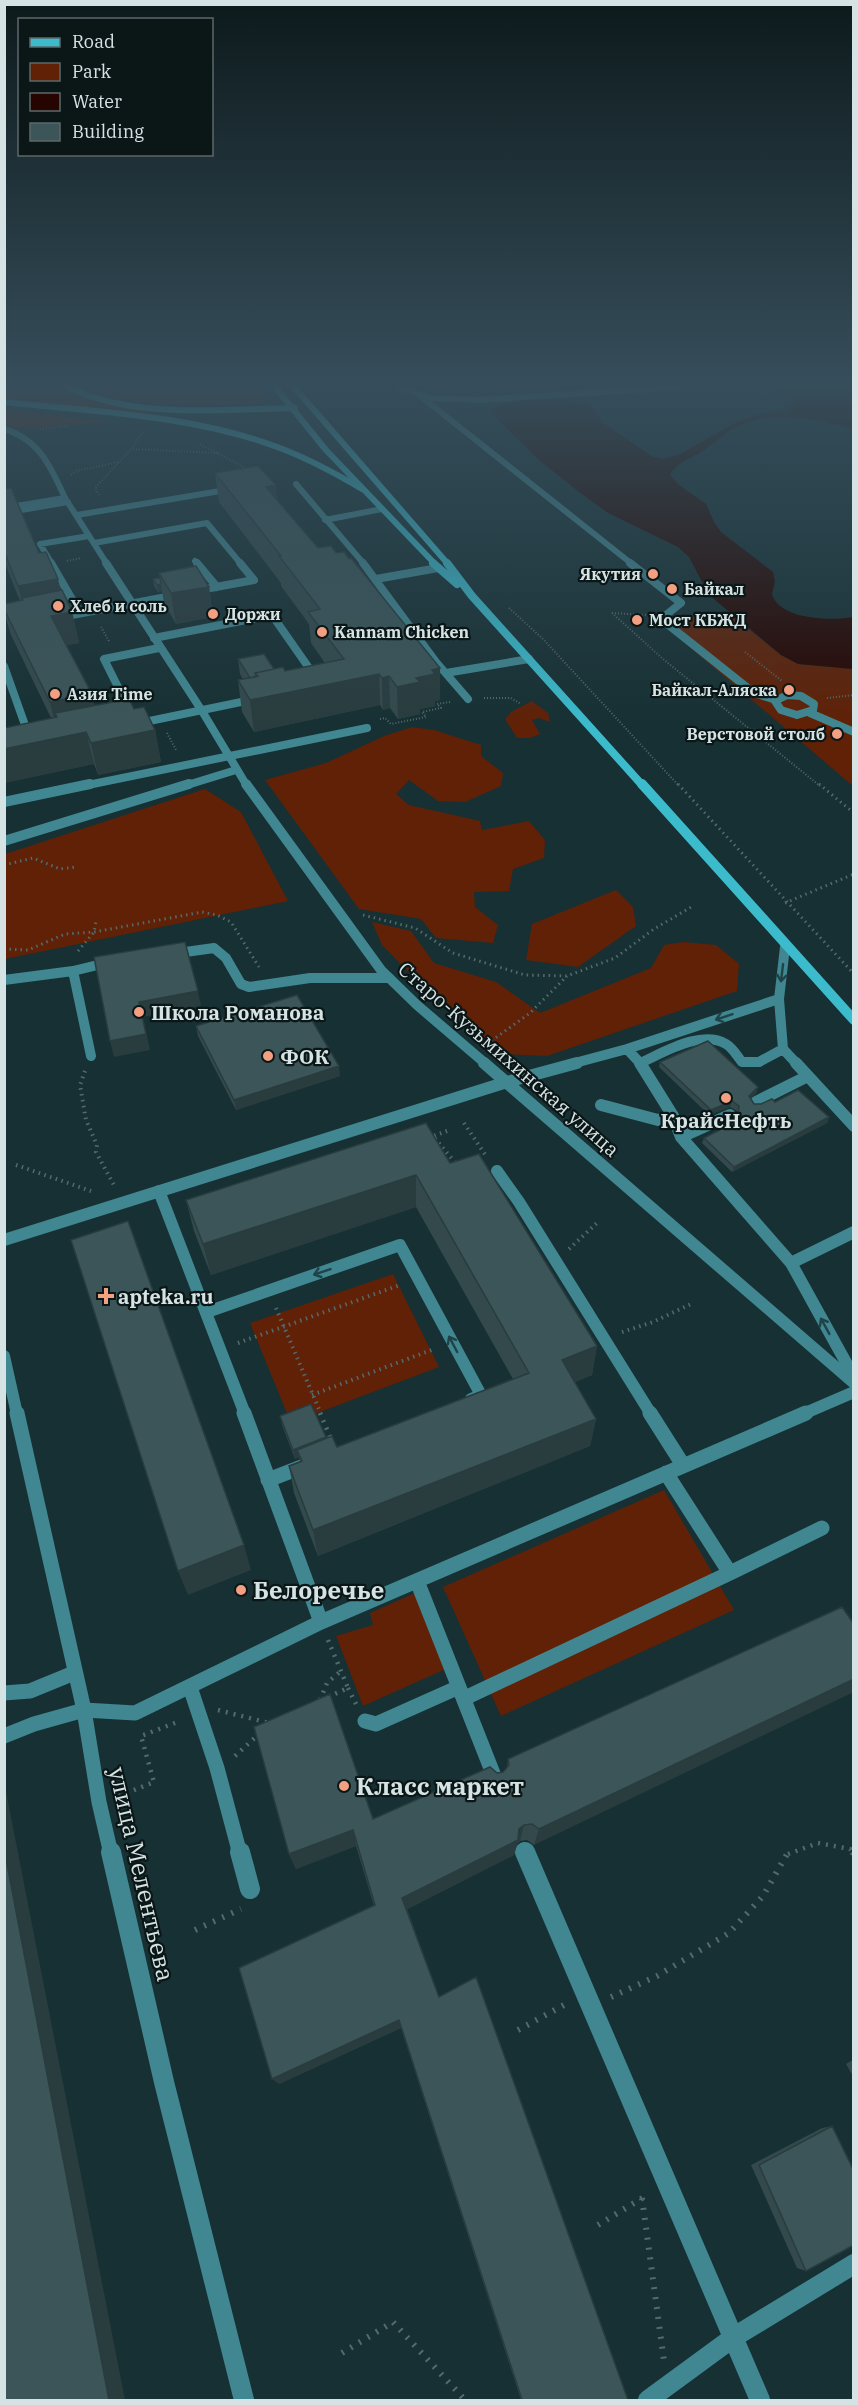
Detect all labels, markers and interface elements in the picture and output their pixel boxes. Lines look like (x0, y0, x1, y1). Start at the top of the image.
legend (18, 18, 213, 156)
text: Road (72, 30, 115, 53)
text: Park (72, 60, 112, 83)
text: Water (72, 90, 122, 113)
text: Building (72, 120, 144, 143)
place label: Якутия (580, 564, 641, 584)
marker: Якутия (646, 567, 660, 581)
place label: Байкал (684, 579, 744, 599)
marker: Байкал (665, 582, 679, 596)
place label: Хлеб и соль (70, 596, 167, 616)
marker: Хлеб и соль (51, 599, 65, 613)
place label: Доржи (225, 604, 281, 624)
marker: Доржи (206, 607, 220, 621)
place label: Мост КБЖД (649, 610, 746, 630)
marker: Мост КБЖД (630, 613, 644, 627)
place label: Kannam Chicken (334, 622, 470, 642)
marker: Kannam Chicken (315, 625, 329, 639)
place label: Байкал-Аляска (652, 680, 777, 700)
marker: Байкал-Аляска (782, 683, 796, 697)
place label: Азия Time (67, 684, 153, 704)
marker: Азия Time (48, 687, 62, 701)
place label: Верстовой столб (686, 724, 825, 744)
marker: Верстовой столб (830, 727, 844, 741)
street label: Старо-Кузьмихинская улица (393, 955, 625, 1163)
one-way arrow (777, 963, 788, 983)
place label: Школа Романова (151, 999, 324, 1026)
marker: Школа Романова (132, 1005, 146, 1019)
one-way arrow (715, 1013, 734, 1024)
place label: ФОК (280, 1043, 329, 1070)
marker: ФОК (261, 1049, 275, 1063)
marker: КрайсНефть (719, 1091, 733, 1105)
place label: КрайсНефть (661, 1107, 792, 1134)
one-way arrow (313, 1268, 332, 1279)
place label: apteka.ru (118, 1283, 214, 1310)
marker: apteka.ru (99, 1289, 113, 1303)
one-way arrow (819, 1318, 831, 1335)
one-way arrow (447, 1335, 458, 1353)
place label: Белоречье (253, 1574, 384, 1606)
marker: Белоречье (234, 1583, 248, 1597)
street label: улица Мелентьева (102, 1764, 182, 1984)
place label: Класс маркет (356, 1770, 524, 1802)
marker: Класс маркет (337, 1779, 351, 1793)

